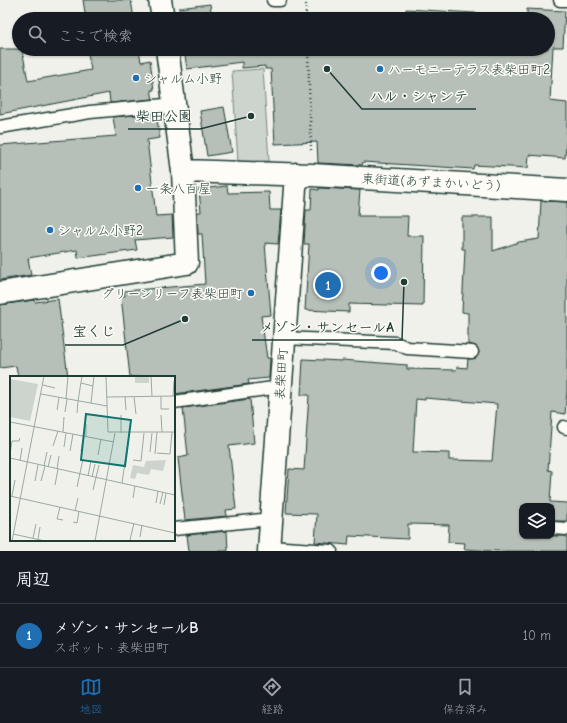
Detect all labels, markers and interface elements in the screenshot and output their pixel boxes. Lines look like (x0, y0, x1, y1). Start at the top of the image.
search box (12, 12, 555, 56)
icon: search (26, 23, 48, 45)
text: ここで検索 (58, 27, 133, 45)
place label: ハーモニーテラス表柴田町2 (388, 62, 550, 77)
marker: ハーモニーテラス表柴田町2 (375, 64, 385, 74)
place label: シャルム小野 (144, 71, 222, 86)
marker: シャルム小野 (131, 73, 141, 83)
callout: ハル・シャンテ (362, 83, 476, 109)
text: ハル・シャンテ (370, 88, 468, 105)
callout: 柴田公園 (128, 103, 200, 129)
text: 柴田公園 (136, 108, 192, 125)
street label: 東街道(あずまかいどう) (361, 171, 501, 193)
place label: 一条八百屋 (146, 181, 211, 196)
marker: 一条八百屋 (133, 183, 143, 193)
place label: シャルム小野2 (58, 223, 143, 238)
marker: シャルム小野2 (45, 225, 55, 235)
your location (371, 263, 391, 283)
pin: 1 (315, 270, 341, 300)
place label: グリーンリーフ表柴田町 (101, 286, 243, 301)
marker: グリーンリーフ表柴田町 (246, 288, 256, 298)
callout: メゾン・サンセールA (252, 314, 402, 340)
callout: 宝くじ (65, 319, 123, 345)
text: メゾン・サンセールA (260, 319, 394, 336)
text: 宝くじ (73, 323, 115, 340)
street label: 表柴田町 (272, 348, 290, 400)
inset map (10, 376, 175, 541)
map controls (519, 503, 555, 539)
button: layers (519, 503, 555, 539)
text: 周辺 (16, 570, 50, 589)
text: メゾン・サンセールB (54, 619, 198, 637)
text: 1 (26, 628, 32, 643)
text: 10 m (523, 628, 551, 643)
text: スポット · 表柴田町 (54, 640, 169, 655)
tab: 地図 (80, 676, 102, 716)
tab: 経路 (261, 676, 283, 716)
tab: 保存済み (443, 676, 487, 716)

